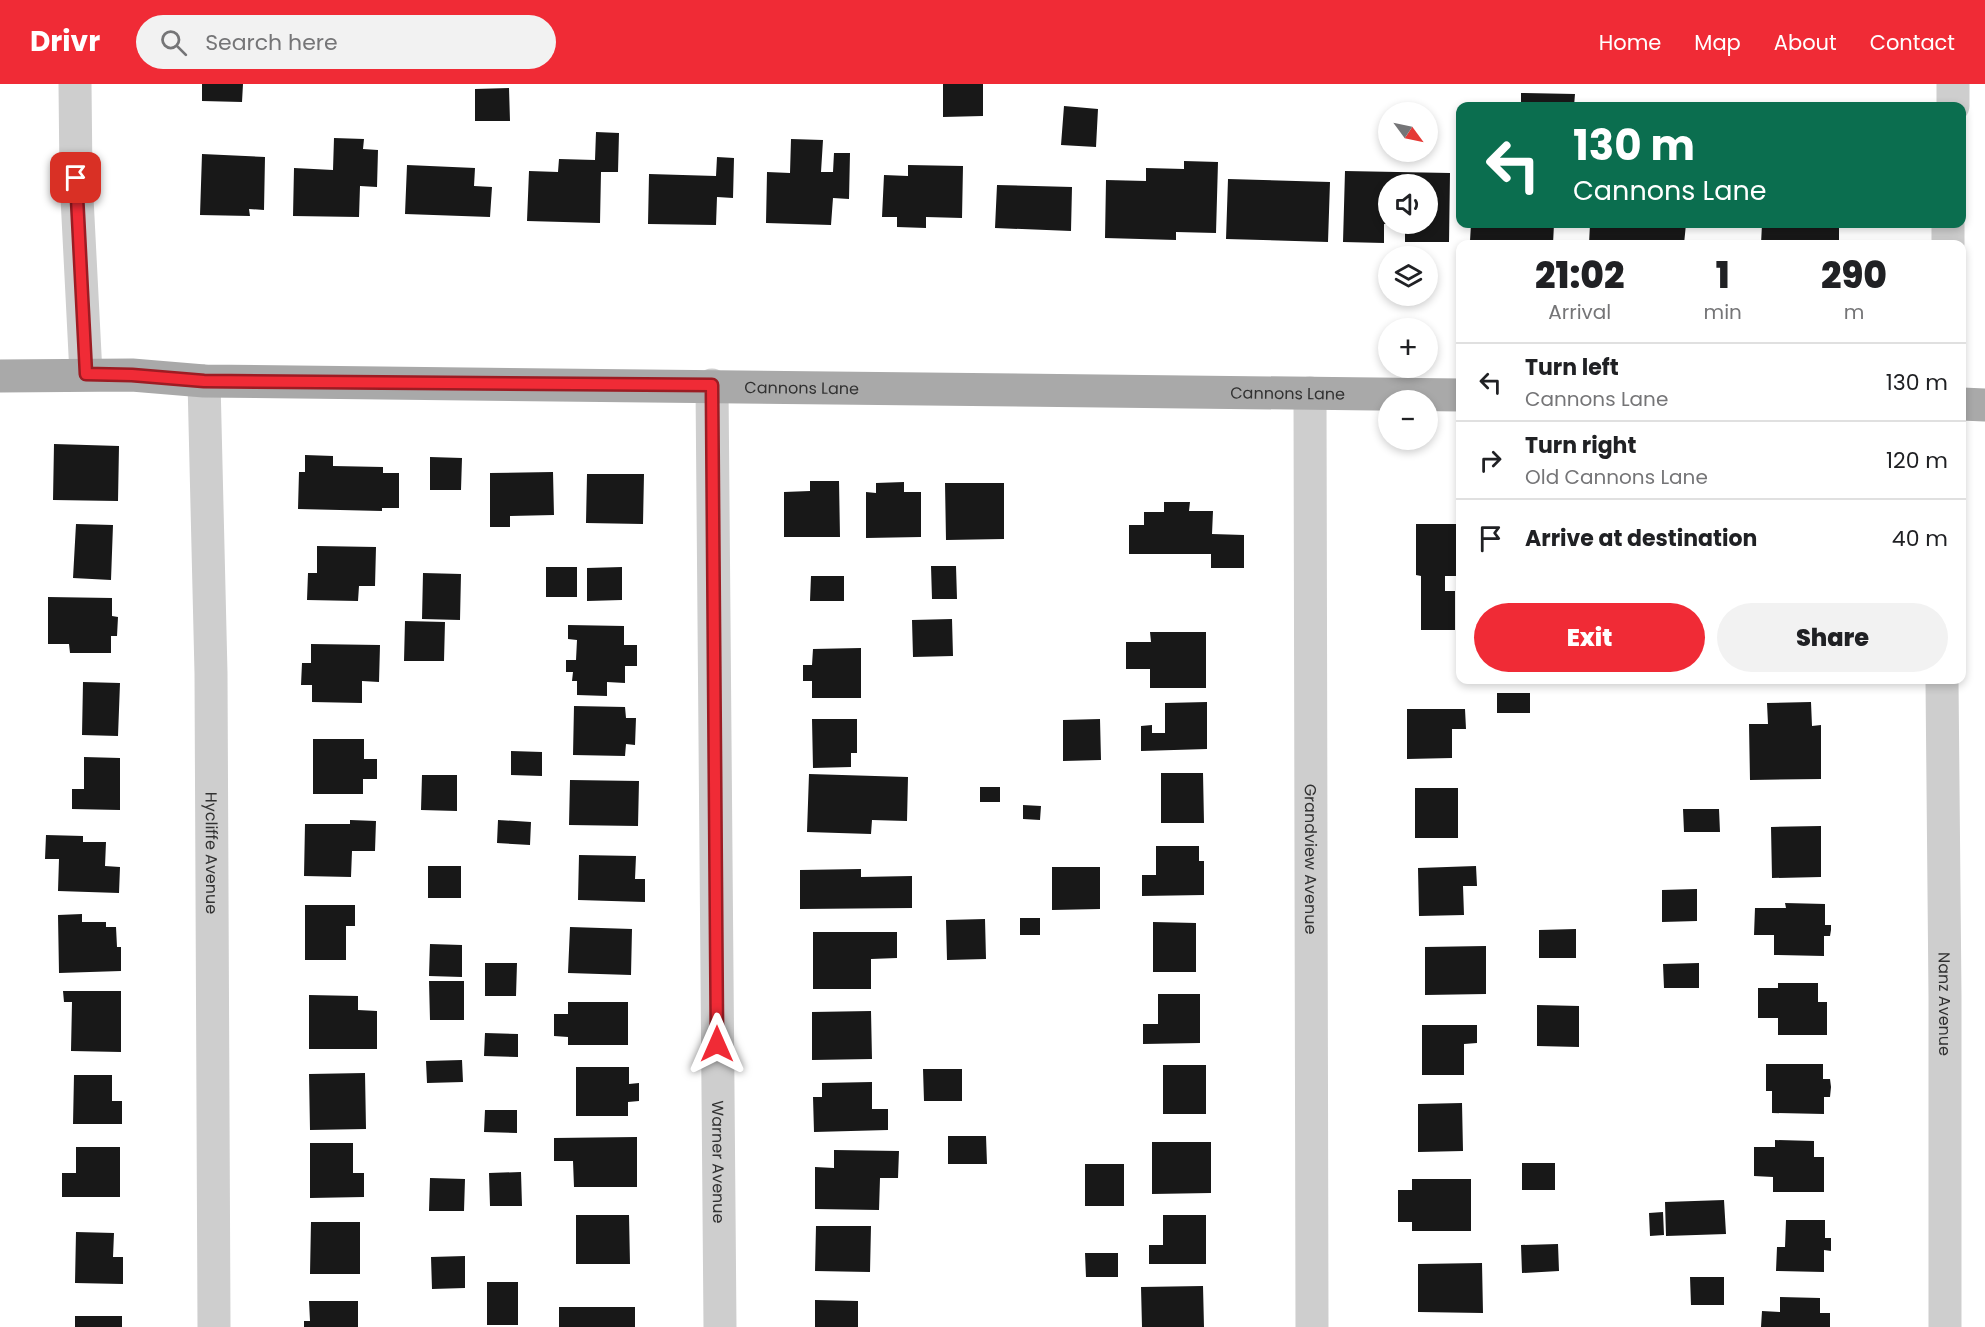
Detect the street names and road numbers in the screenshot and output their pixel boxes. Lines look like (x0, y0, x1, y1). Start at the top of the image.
street label: Cannons Lane (744, 376, 859, 400)
street label: Cannons Lane (1230, 381, 1345, 405)
street label: Grandview Avenue (1299, 784, 1323, 934)
street label: Hycliffe Avenue (200, 792, 224, 914)
street label: Nanz Avenue (1933, 952, 1957, 1056)
street label: Warner Avenue (707, 1100, 731, 1224)

